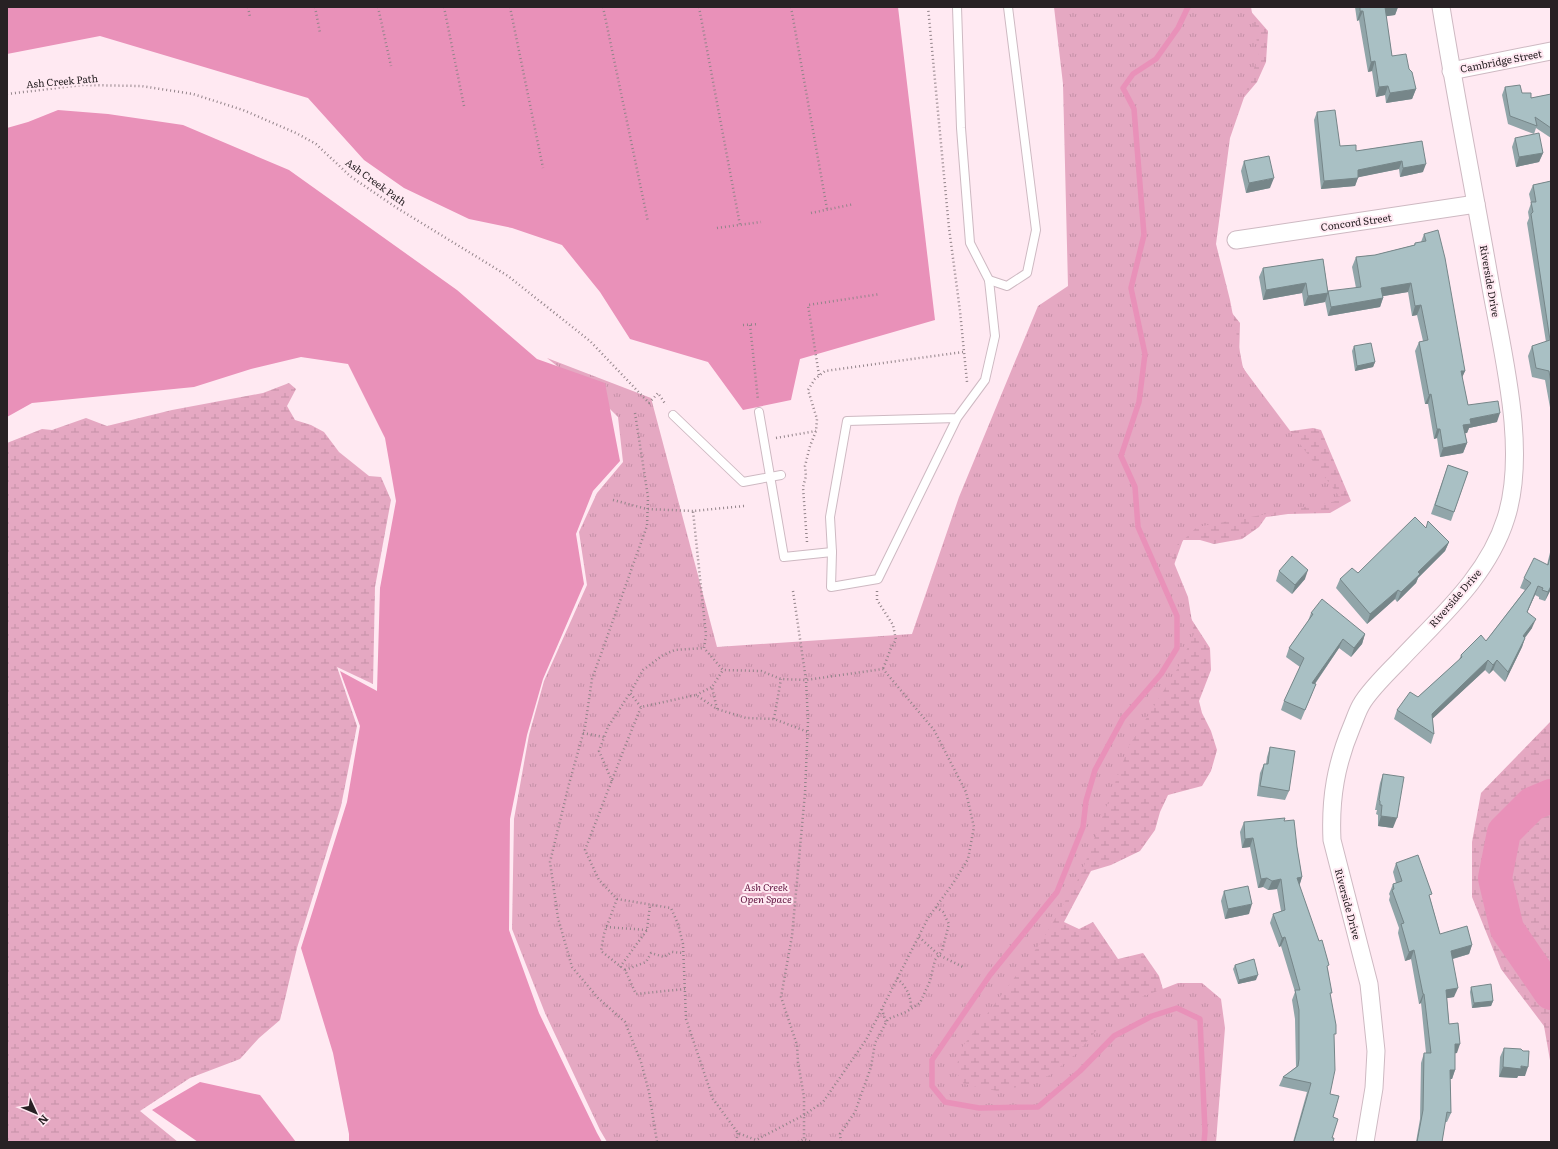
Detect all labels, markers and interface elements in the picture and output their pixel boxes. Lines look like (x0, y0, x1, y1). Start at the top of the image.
street label: Cambridge Street (1459, 45, 1543, 76)
street label: Ash Creek Path (25, 70, 99, 91)
street label: Ash Creek Path (343, 154, 410, 209)
street label: Concord Street (1320, 209, 1392, 234)
street label: Riverside Drive (1477, 244, 1504, 318)
street label: Riverside Drive (1425, 565, 1484, 630)
street label: Riverside Drive (1332, 867, 1365, 941)
park label: Ash Creek Open Space (740, 879, 792, 906)
north arrow (16, 1093, 56, 1133)
text: N (35, 1112, 53, 1130)

